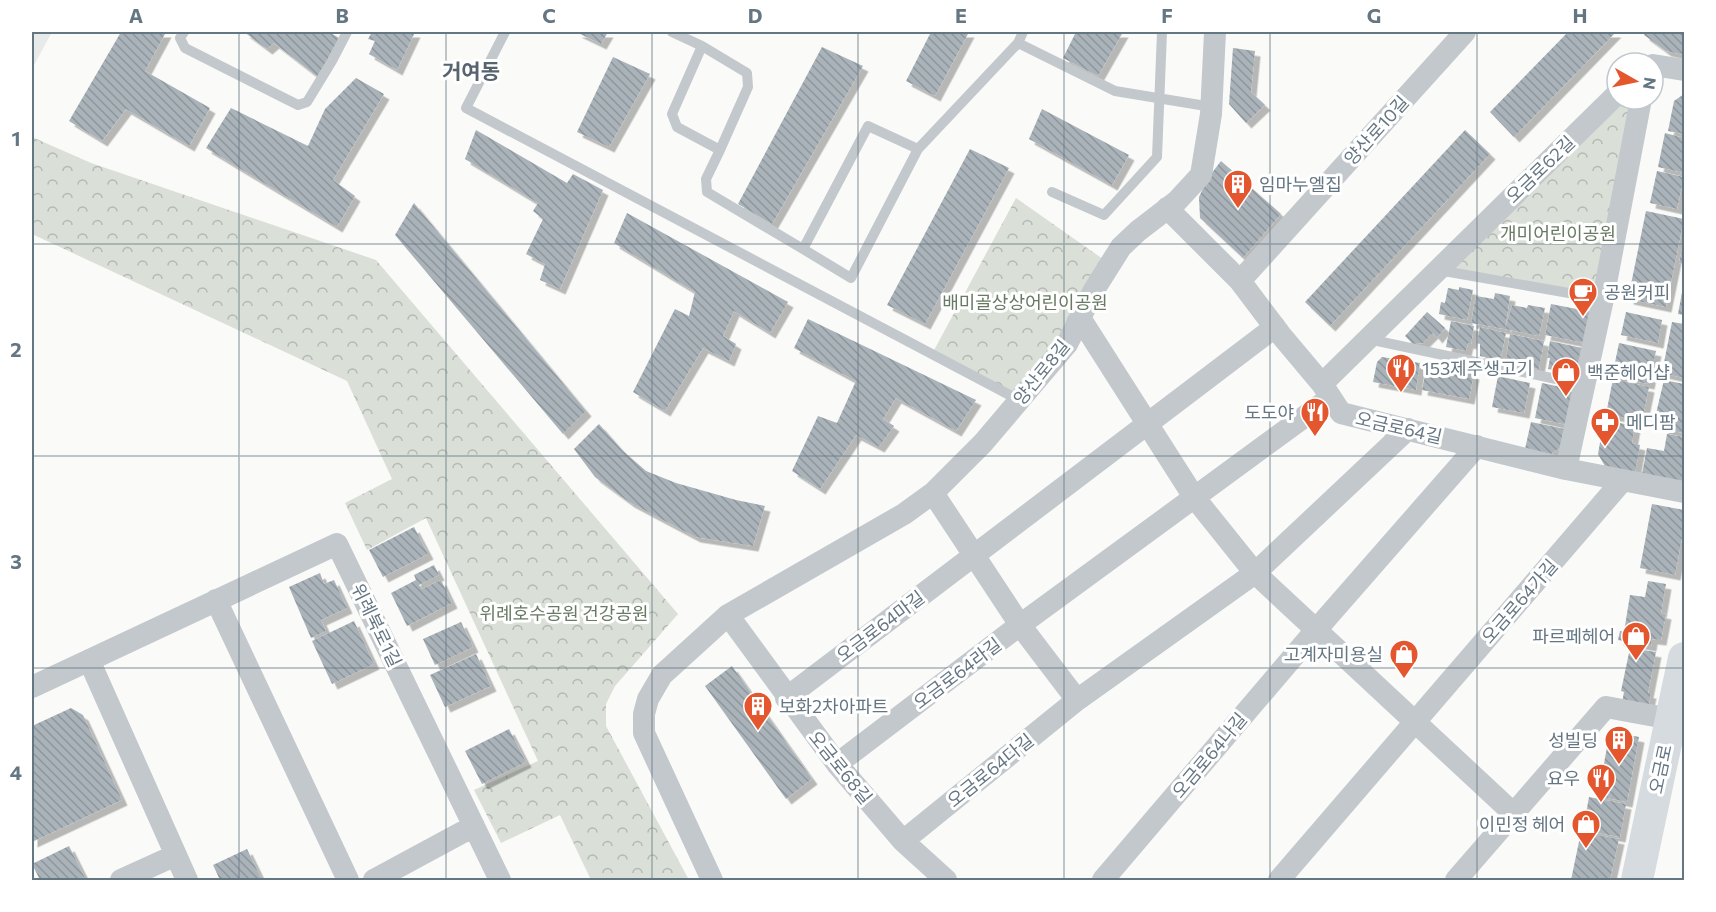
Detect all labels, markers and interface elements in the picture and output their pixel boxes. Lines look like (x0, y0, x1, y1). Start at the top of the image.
text: A (129, 3, 143, 27)
text: B (335, 3, 349, 27)
text: C (542, 3, 556, 27)
text: D (748, 3, 762, 27)
text: E (955, 3, 967, 27)
text: F (1161, 3, 1173, 27)
text: G (1367, 3, 1381, 27)
text: H (1573, 3, 1588, 27)
north arrow (1605, 51, 1665, 111)
district label: 거여동 (442, 58, 500, 83)
text: N (1640, 76, 1661, 91)
street label: 양산로10길 (1339, 91, 1413, 169)
text: 1 (11, 126, 21, 150)
street label: 오금로62길 (1501, 131, 1579, 207)
building icon: 임마누엘집 (1222, 168, 1254, 210)
place label: 임마누엘집 (1259, 173, 1342, 195)
park label: 개미어린이공원 (1500, 222, 1616, 244)
cafe icon: 공원커피 (1567, 276, 1599, 318)
place label: 공원커피 (1604, 281, 1670, 303)
park label: 배미골상상어린이공원 (942, 291, 1108, 313)
street label: 양산로8길 (1008, 335, 1074, 409)
text: 2 (10, 337, 22, 361)
restaurant icon: 153제주생고기 (1385, 352, 1417, 394)
shop icon: 백준헤어샵 (1550, 356, 1582, 398)
place label: 153제주생고기 (1422, 357, 1533, 379)
place label: 백준헤어샵 (1587, 361, 1670, 383)
restaurant icon: 도도야 (1299, 396, 1331, 438)
place label: 도도야 (1244, 401, 1294, 423)
street label: 오금로64길 (1354, 406, 1444, 448)
pharmacy icon: 메디팜 (1589, 406, 1621, 448)
place label: 메디팜 (1626, 411, 1676, 433)
text: 3 (10, 549, 22, 573)
street label: 오금로64가길 (1476, 554, 1562, 648)
street label: 위례북로1길 (347, 580, 407, 670)
street label: 오금로64마길 (832, 586, 928, 666)
park label: 위례호수공원 건강공원 (479, 602, 649, 624)
shop icon: 파르페헤어 (1620, 620, 1652, 662)
place label: 파르페헤어 (1532, 625, 1615, 647)
street label: 오금로64라길 (909, 633, 1005, 713)
shop icon: 고계자미용실 (1388, 638, 1420, 680)
place label: 고계자미용실 (1284, 643, 1383, 665)
building icon: 보화2차아파트 (742, 690, 774, 732)
place label: 보화2차아파트 (779, 695, 888, 717)
street label: 오금로64나길 (1167, 708, 1251, 802)
building icon: 성빌딩 (1603, 724, 1635, 766)
street label: 오금로68길 (805, 726, 877, 808)
street label: 오금로64다길 (942, 729, 1038, 811)
place label: 성빌딩 (1548, 729, 1598, 751)
street label: 오금로 (1644, 742, 1676, 796)
text: 4 (10, 760, 22, 784)
restaurant icon: 요우 (1585, 762, 1617, 804)
place label: 요우 (1547, 767, 1580, 789)
shop icon: 이민정 헤어 (1570, 808, 1602, 850)
place label: 이민정 헤어 (1479, 813, 1565, 835)

